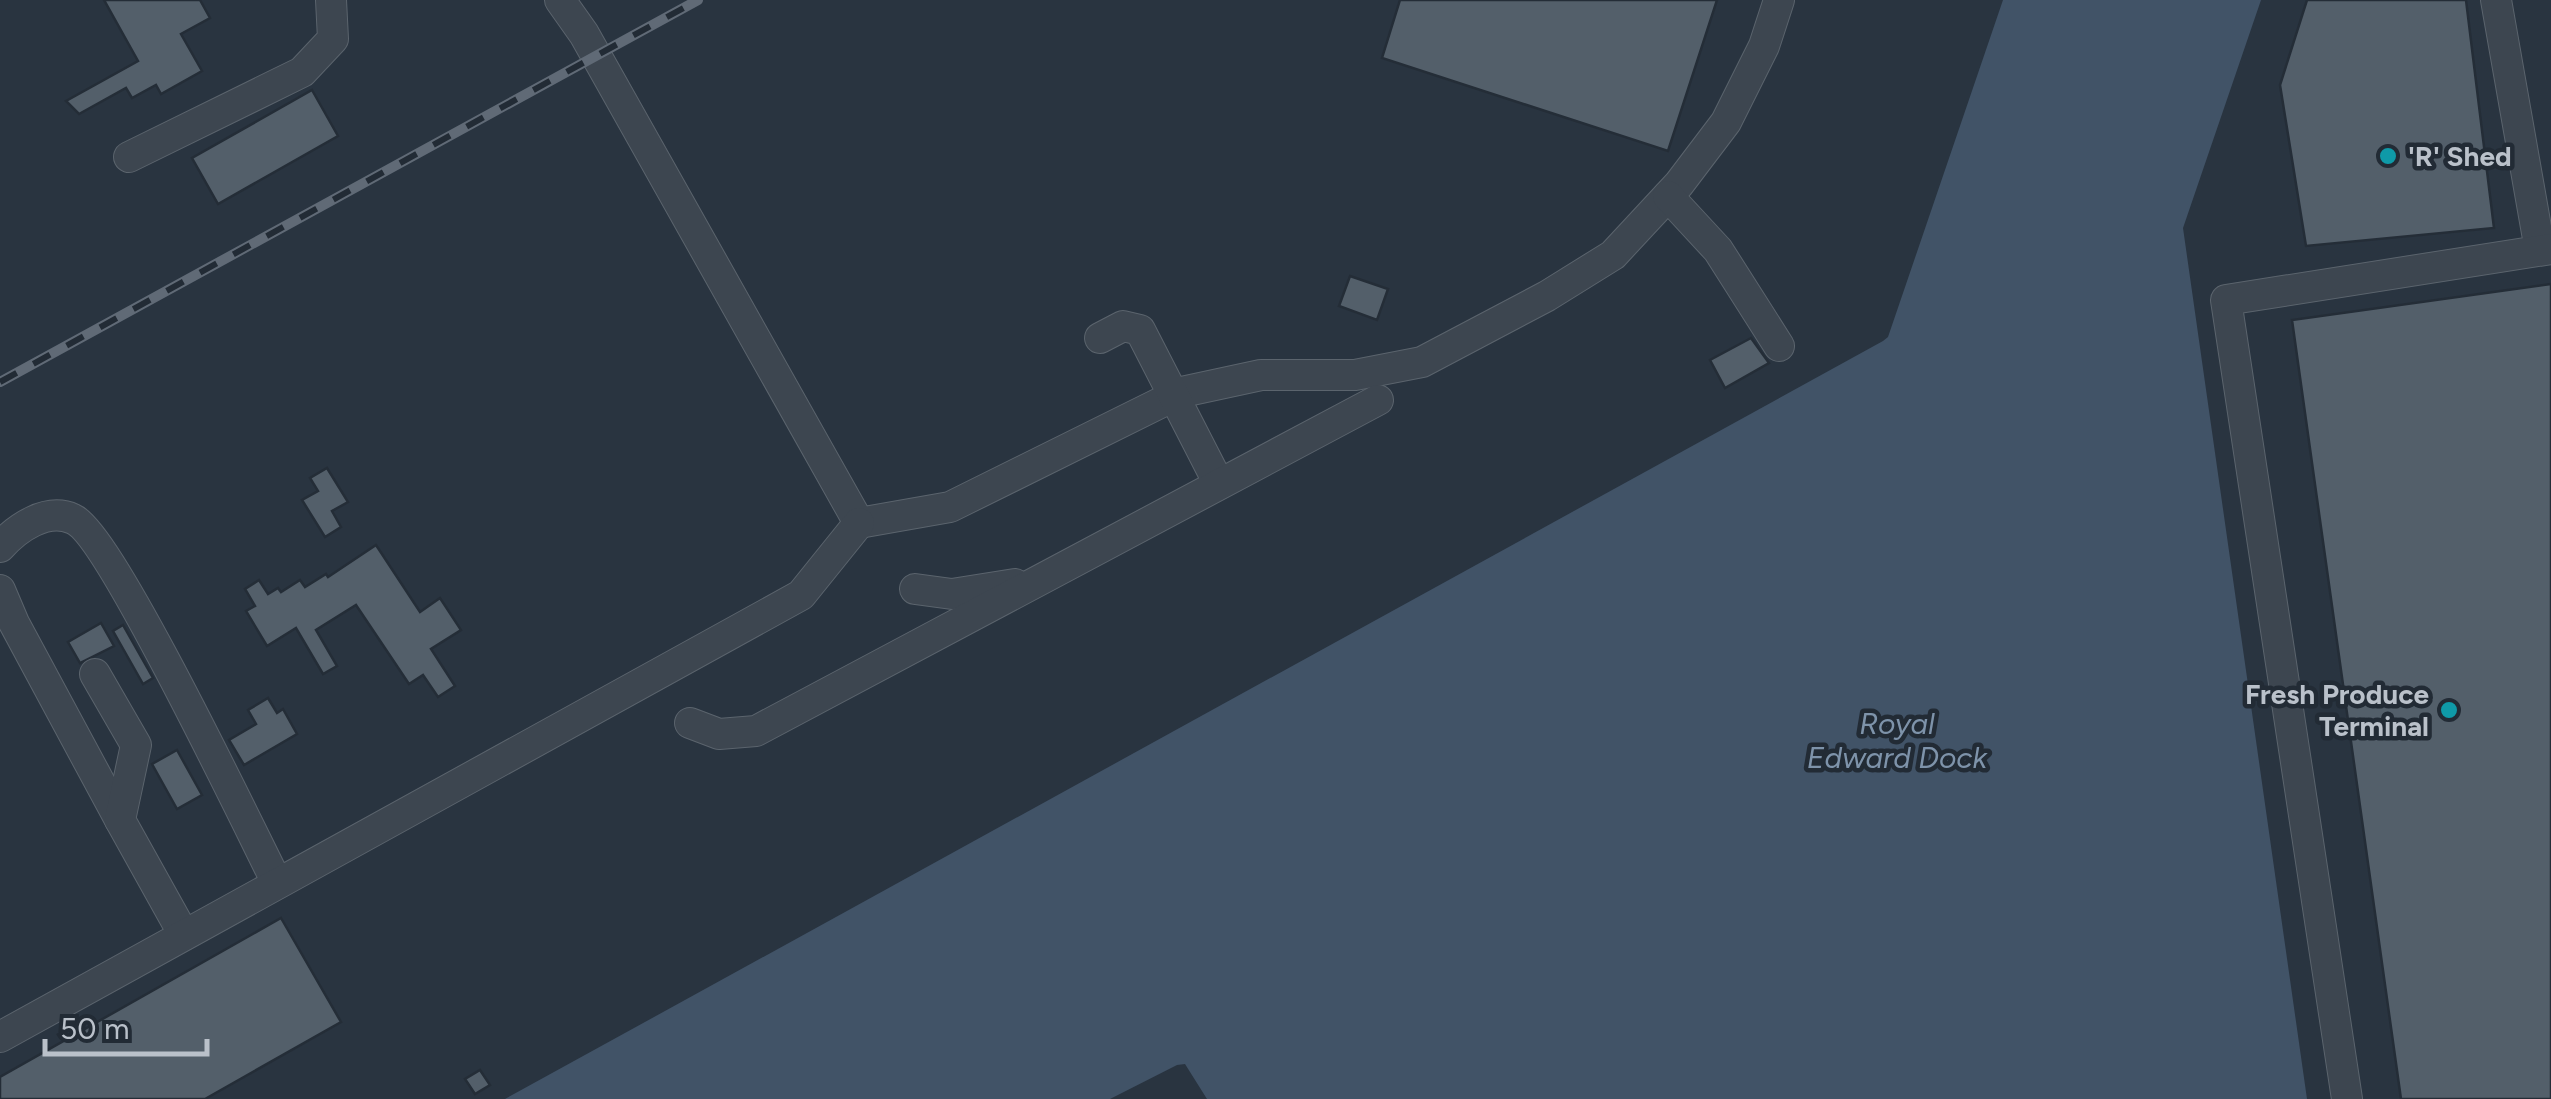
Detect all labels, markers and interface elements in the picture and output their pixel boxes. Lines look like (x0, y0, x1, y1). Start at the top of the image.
place label: 'R' Shed (2408, 139, 2512, 173)
marker: 'R' Shed (2377, 145, 2399, 167)
place label: Fresh Produce Terminal (2245, 677, 2429, 743)
marker: Fresh Produce Terminal (2438, 699, 2460, 721)
water label: Royal Edward Dock (1807, 705, 1989, 776)
scale bar (45, 994, 208, 1056)
text: 50 m (60, 1010, 129, 1047)

